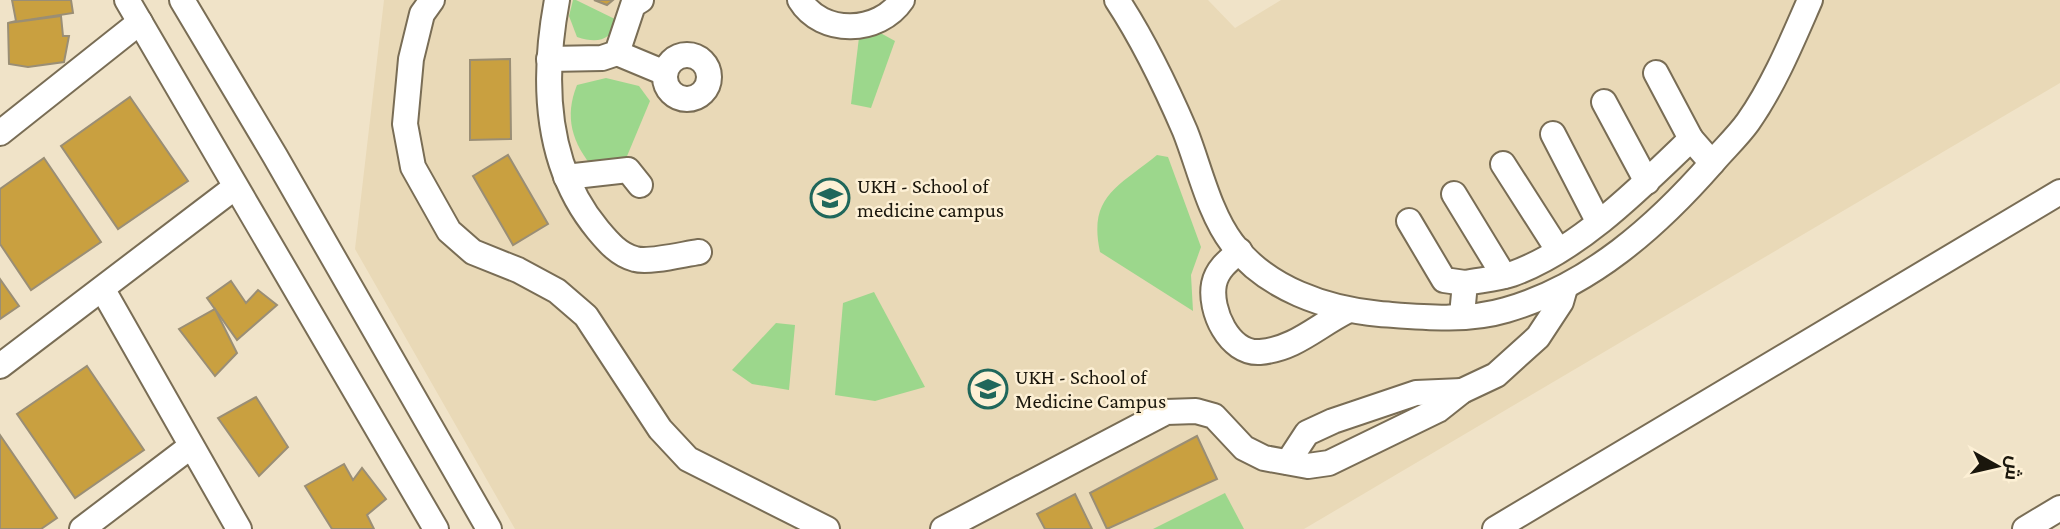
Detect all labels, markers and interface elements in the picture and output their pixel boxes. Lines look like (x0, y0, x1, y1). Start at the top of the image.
place label: UKH - School of medicine campus (857, 174, 1004, 222)
school or university icon: UKH - School of medicine campus (809, 177, 851, 219)
place label: UKH - School of Medicine Campus (1015, 365, 1166, 413)
school or university icon: UKH - School of Medicine Campus (967, 368, 1009, 410)
north arrow (1962, 431, 2032, 501)
text: ش (2000, 455, 2025, 482)

